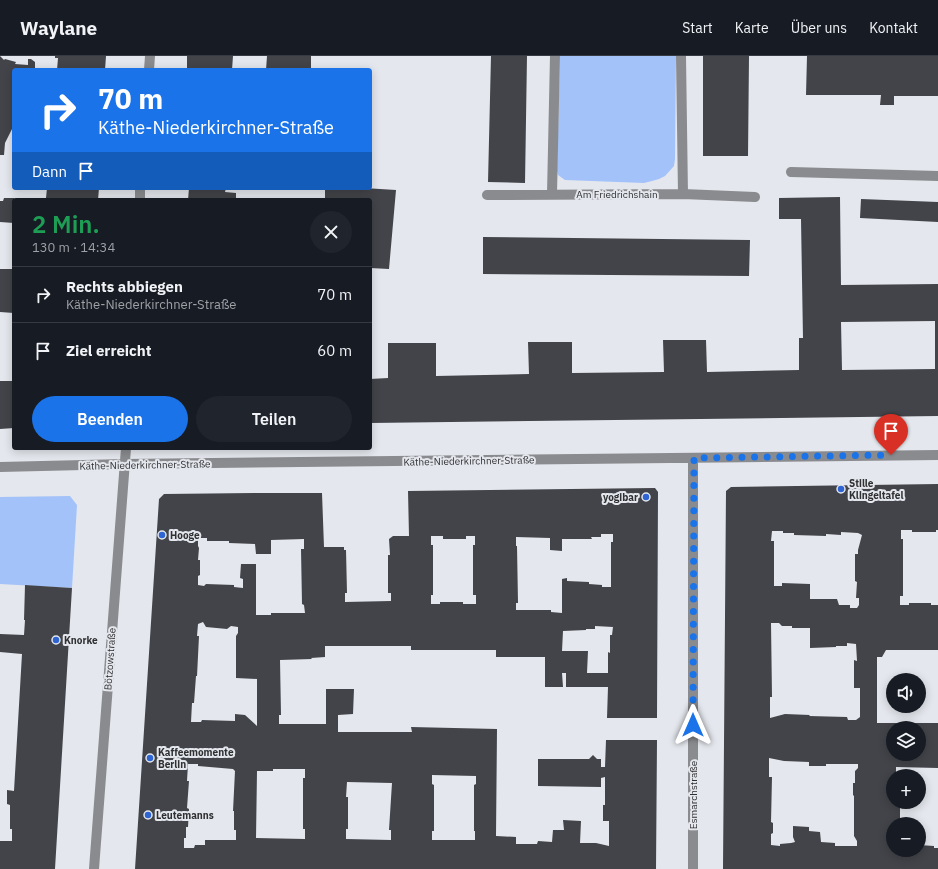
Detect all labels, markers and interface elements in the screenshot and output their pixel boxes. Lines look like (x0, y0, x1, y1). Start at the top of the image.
text: Waylane (20, 16, 97, 40)
text: Start (682, 19, 713, 37)
text: Karte (735, 19, 769, 37)
text: Über uns (791, 19, 847, 37)
text: Kontakt (869, 19, 918, 37)
text: 70 m (98, 80, 163, 117)
icon: right (32, 84, 84, 136)
text: Käthe-Niederkirchner-Straße (98, 116, 334, 139)
icon: arrive (75, 160, 97, 182)
text: Dann (32, 162, 67, 181)
street label: Am Friedrichshain (576, 188, 658, 201)
text: 2 Min. (32, 208, 100, 240)
button: close (310, 211, 352, 253)
text: 130 m · 14:34 (32, 239, 115, 256)
text: Rechts abbiegen (66, 277, 183, 296)
icon: right (32, 284, 54, 306)
text: 70 m (317, 285, 352, 304)
text: Käthe-Niederkirchner-Straße (66, 296, 236, 313)
icon: arrive (32, 340, 54, 362)
text: Ziel erreicht (66, 341, 152, 360)
text: 60 m (317, 341, 352, 360)
button: Beenden (32, 396, 188, 442)
button: Teilen (196, 396, 352, 442)
pin (874, 414, 908, 455)
icon: arrive (880, 420, 902, 442)
street label: Käthe-Niederkirchner-Straße (403, 453, 535, 469)
street label: Käthe-Niederkirchner-Straße (79, 457, 211, 473)
place label: Stille Klingeltafel (849, 477, 904, 502)
marker: Stille Klingeltafel (836, 484, 846, 494)
place label: yogibar (603, 491, 638, 504)
marker: yogibar (641, 492, 651, 502)
place label: Hooge (170, 529, 200, 542)
marker: Hooge (157, 530, 167, 540)
street label: Bötzowstraße (101, 627, 119, 691)
place label: Knorke (64, 634, 98, 647)
marker: Knorke (51, 635, 61, 645)
map controls (886, 673, 926, 857)
button: sound (886, 673, 926, 713)
position arrow (672, 704, 714, 746)
button: layers (886, 721, 926, 761)
place label: Kaffeemomente Berlin (158, 746, 234, 771)
marker: Kaffeemomente Berlin (145, 753, 155, 763)
street label: Esmarchstraße (687, 760, 700, 829)
button: + (886, 769, 926, 809)
place label: Leutemanns (156, 809, 214, 822)
marker: Leutemanns (143, 810, 153, 820)
button: − (886, 817, 926, 857)

